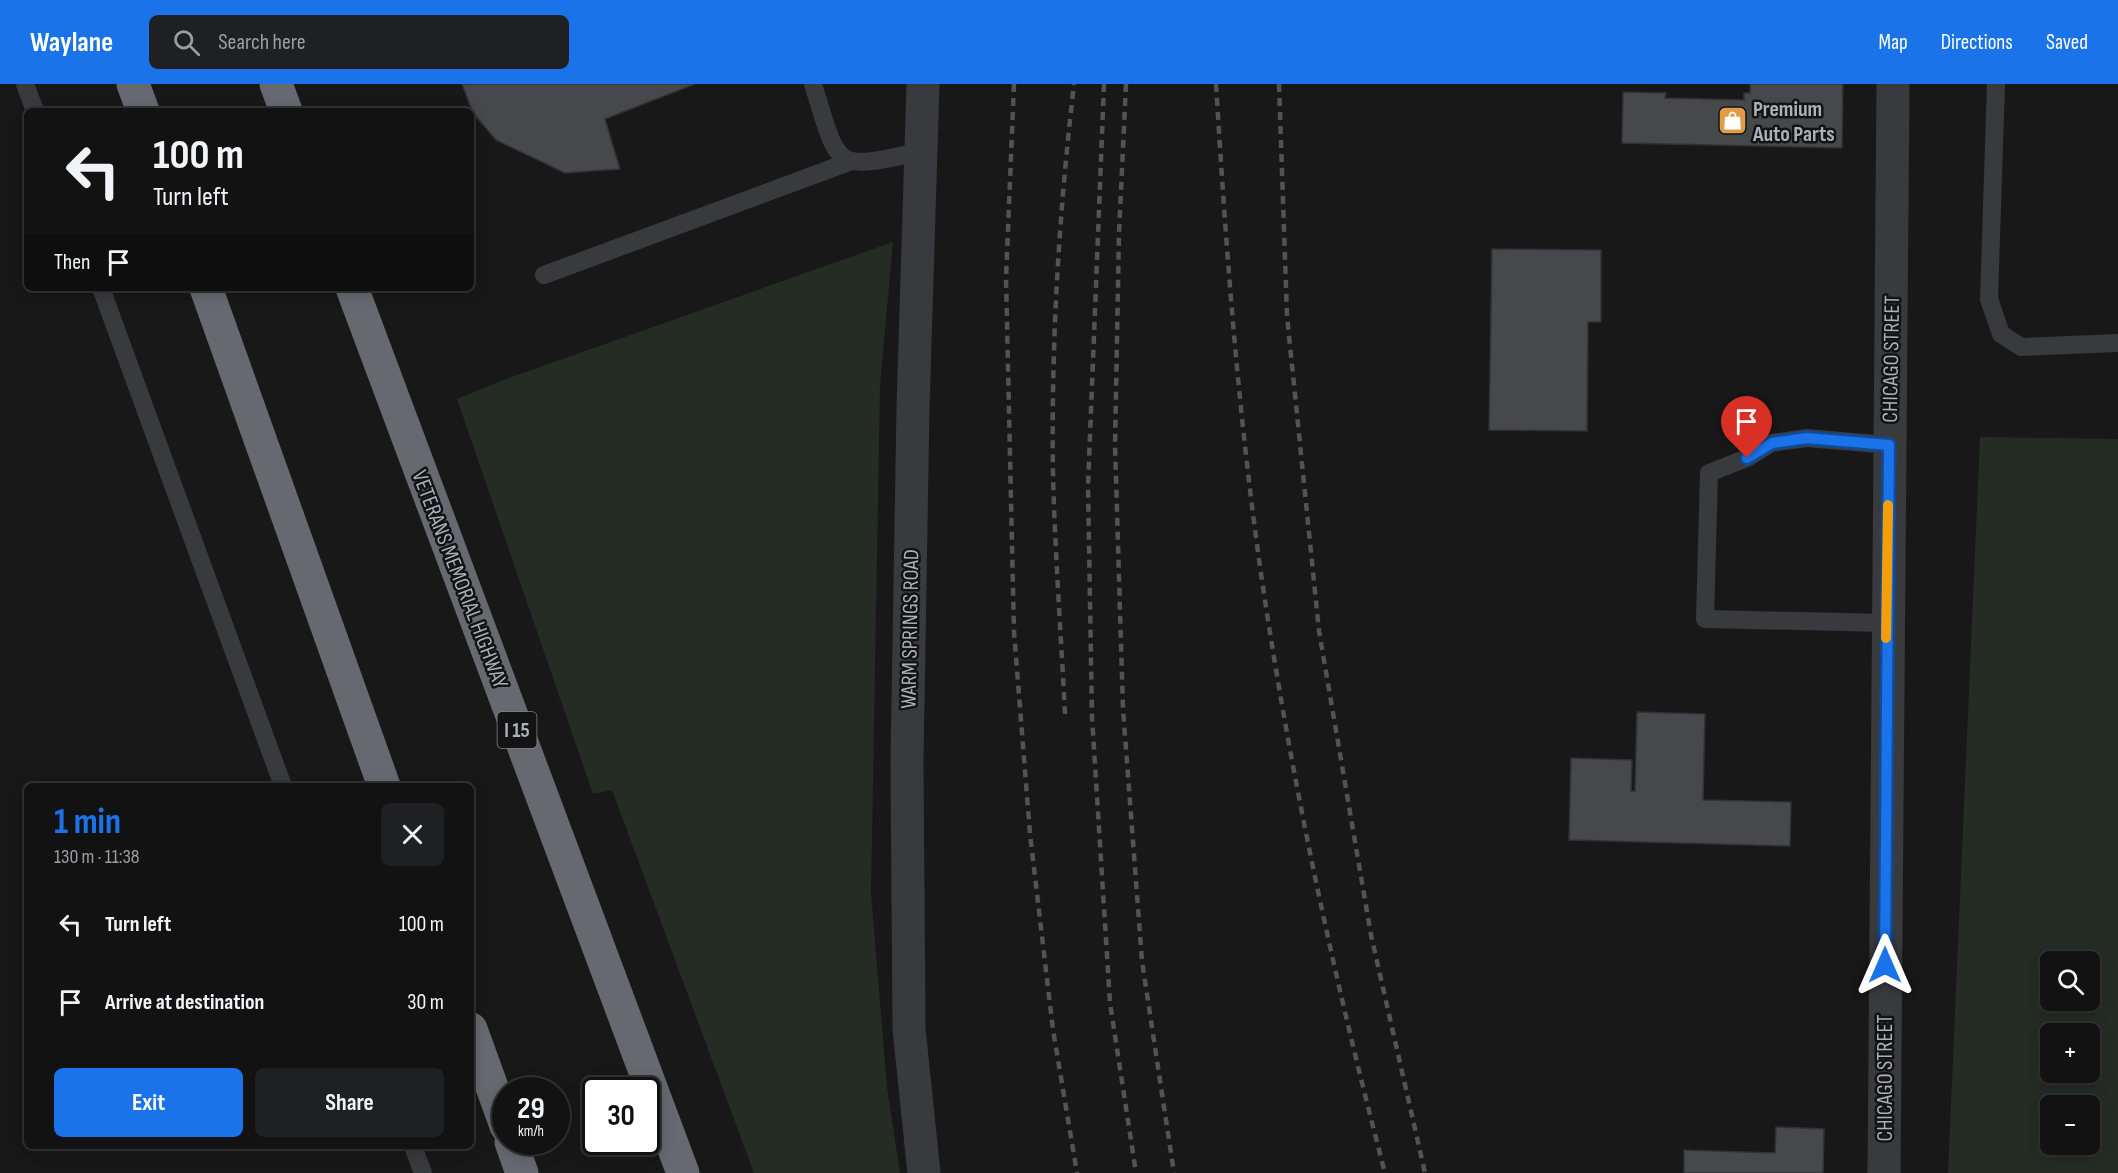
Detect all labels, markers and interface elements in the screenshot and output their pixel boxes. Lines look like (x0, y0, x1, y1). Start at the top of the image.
search box (149, 15, 569, 69)
text: Waylane (30, 26, 113, 59)
icon: search (170, 26, 203, 59)
text: Search here (218, 29, 306, 56)
text: Map (1878, 30, 1908, 55)
text: Directions (1941, 30, 2013, 55)
text: Saved (2046, 30, 2088, 55)
place label: Premium Auto Parts (1752, 96, 1835, 148)
shop icon: Premium Auto Parts (1716, 105, 1748, 137)
text: 100 m (153, 130, 244, 181)
icon: left (54, 132, 132, 210)
text: Turn left (153, 181, 229, 213)
icon: arrive (102, 246, 135, 279)
text: Then (54, 249, 90, 276)
street label: CHICAGO STREET (1877, 295, 1906, 423)
pin (1721, 396, 1772, 458)
icon: arrive (1730, 405, 1763, 438)
street label: VETERANS MEMORIAL HIGHWAY (406, 467, 514, 692)
street label: WARM SPRINGS ROAD (896, 549, 925, 709)
road number: I 15 (498, 712, 536, 748)
text: 1 min (54, 801, 121, 844)
button: close (381, 803, 444, 866)
text: 130 m · 11:38 (54, 845, 140, 869)
icon: left (54, 908, 87, 941)
text: Turn left (105, 911, 171, 938)
text: 100 m (399, 911, 444, 938)
position arrow (1853, 933, 1917, 997)
map controls (2040, 951, 2100, 1155)
button: search (2040, 951, 2100, 1011)
icon: arrive (54, 986, 87, 1019)
text: Arrive at destination (105, 989, 264, 1016)
text: 30 m (407, 989, 444, 1016)
street label: CHICAGO STREET (1872, 1014, 1899, 1142)
button: + (2040, 1023, 2100, 1083)
button: Exit (54, 1068, 243, 1137)
button: Share (255, 1068, 444, 1137)
speed limit sign: 30 (582, 1077, 660, 1155)
text: 29 (517, 1091, 545, 1127)
button: − (2040, 1095, 2100, 1155)
text: km/h (518, 1122, 544, 1141)

